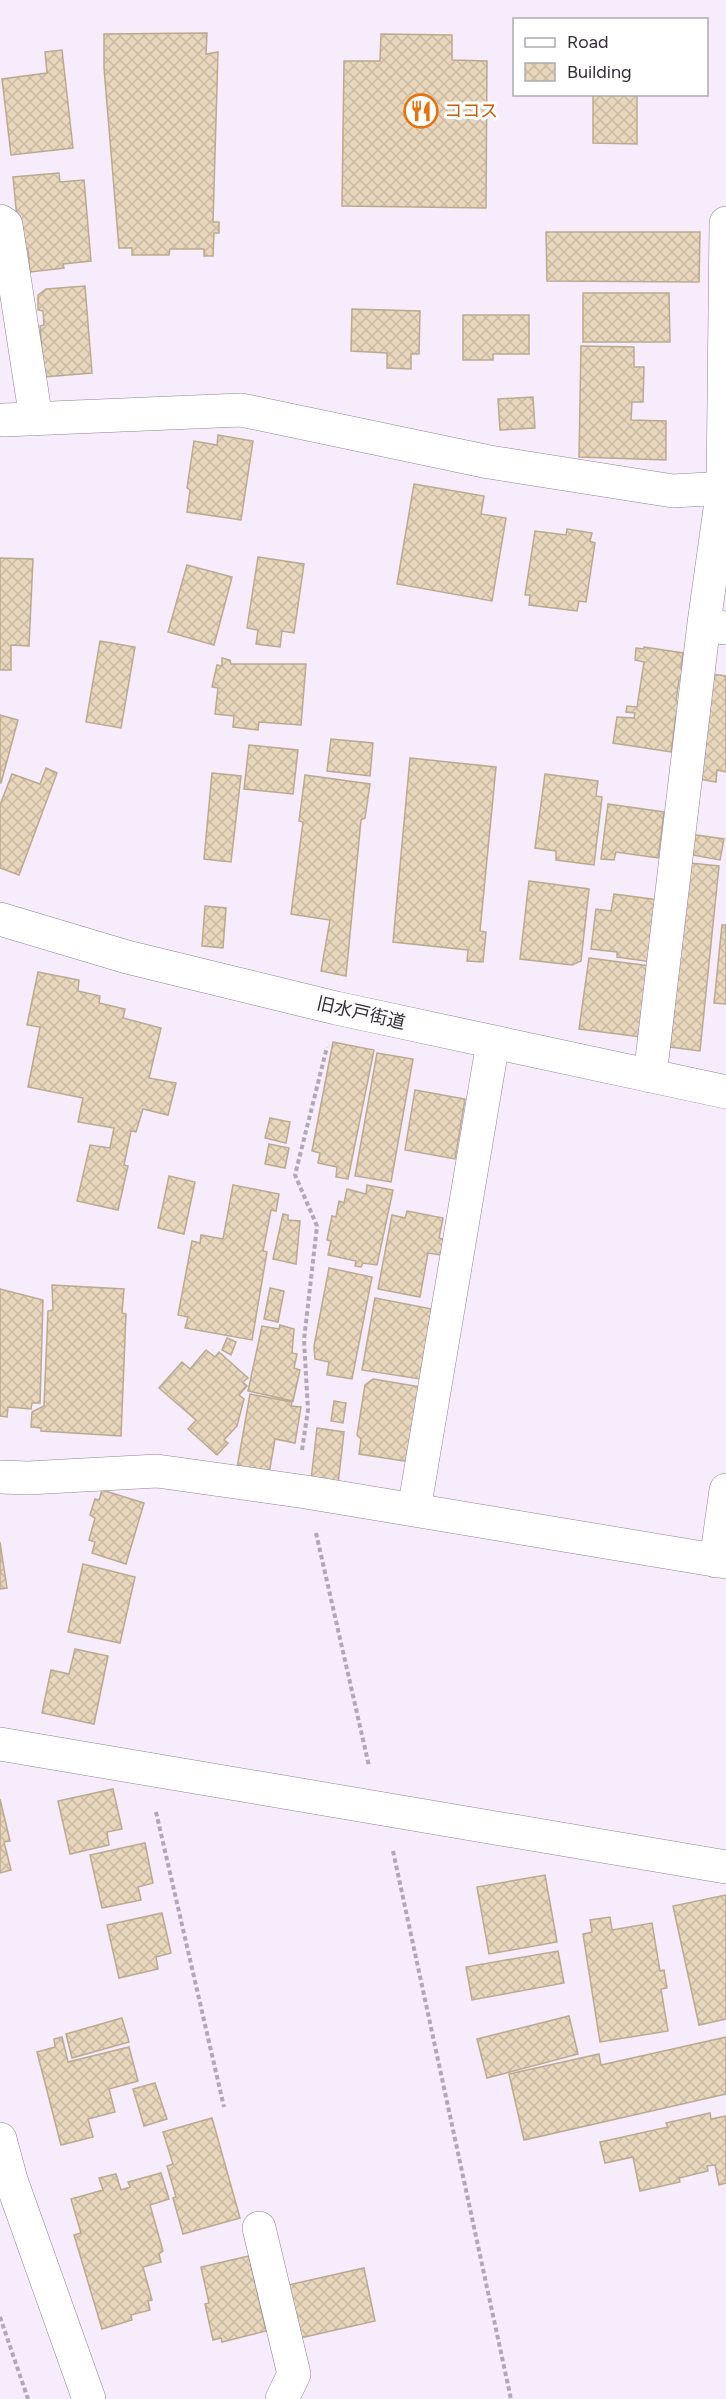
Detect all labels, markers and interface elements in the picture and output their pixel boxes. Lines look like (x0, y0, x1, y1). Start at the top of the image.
legend (513, 18, 708, 96)
text: Road (567, 31, 608, 53)
text: Building (567, 61, 632, 83)
restaurant icon: ココス (403, 93, 439, 129)
place label: ココス (444, 100, 498, 122)
street label: 旧水戸街道 (315, 992, 407, 1034)

